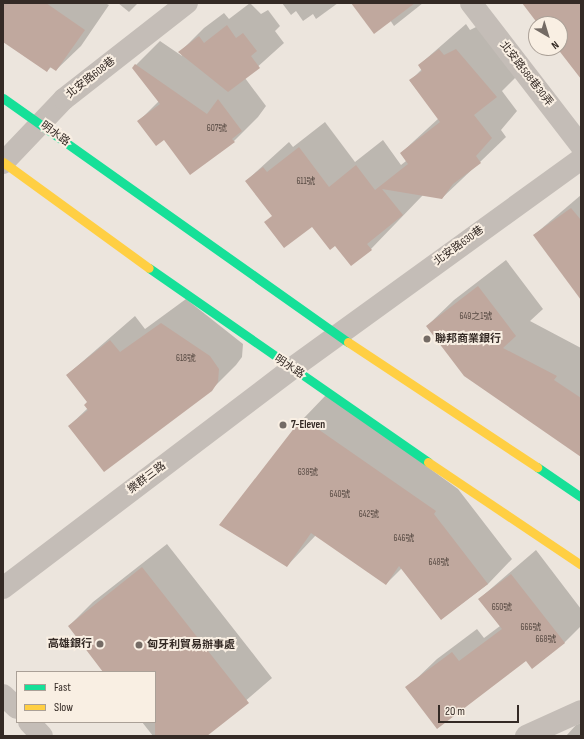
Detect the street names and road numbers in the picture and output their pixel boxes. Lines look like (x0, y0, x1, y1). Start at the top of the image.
street label: 北安路588巷30弄 (497, 39, 555, 109)
street label: 北安路608巷 (64, 55, 118, 101)
street label: 明水路 (38, 119, 72, 149)
street label: 北安路630巷 (432, 224, 486, 268)
street label: 明水路 (272, 352, 306, 382)
street label: 樂群三路 (125, 459, 169, 497)

